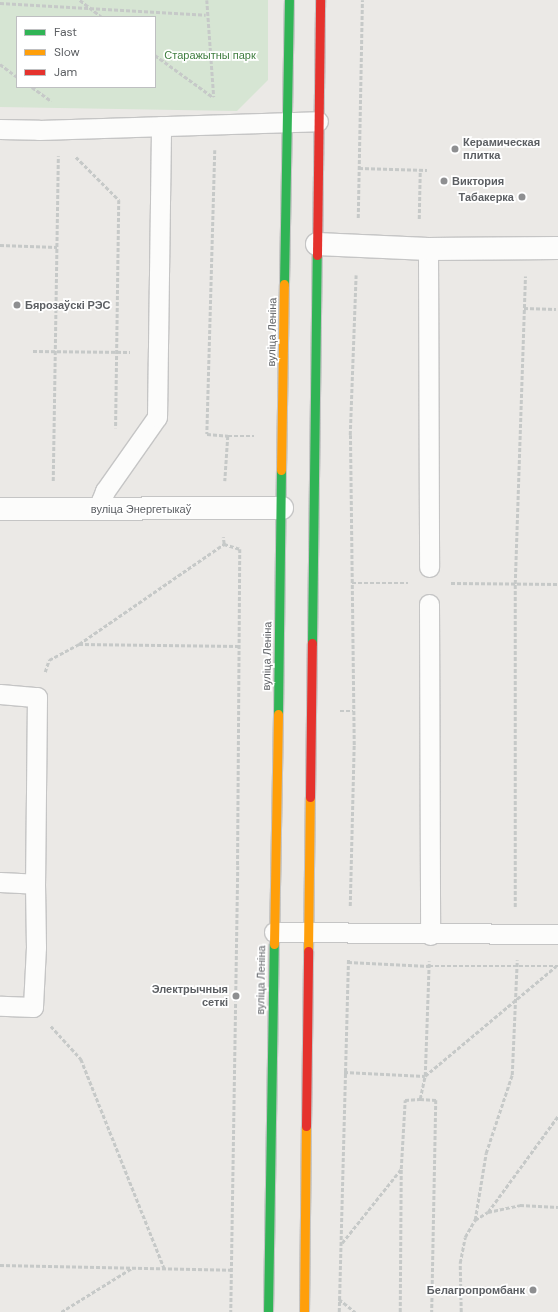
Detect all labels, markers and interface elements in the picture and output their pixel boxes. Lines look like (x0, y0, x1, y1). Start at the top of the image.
legend (16, 16, 156, 88)
text: Fast (54, 24, 77, 40)
text: Slow (54, 44, 80, 60)
park label: Старажытны парк (164, 48, 256, 62)
text: Jam (54, 64, 77, 80)
place label: Керамическая плитка (463, 136, 540, 162)
marker: Керамическая плитка (450, 144, 460, 154)
place label: Виктория (452, 174, 504, 188)
marker: Виктория (439, 176, 449, 186)
place label: Табакерка (459, 190, 514, 204)
marker: Табакерка (517, 192, 527, 202)
street label: вуліца Леніна (265, 297, 279, 367)
place label: Бярозаўскі РЭС (25, 298, 111, 312)
marker: Бярозаўскі РЭС (12, 300, 22, 310)
street label: вуліца Энергетыкаў (91, 502, 191, 516)
street label: вуліца Леніна (260, 621, 274, 691)
street label: вуліца Леніна (254, 945, 268, 1015)
place label: Электрычныя сеткі (152, 983, 228, 1009)
marker: Электрычныя сеткі (231, 991, 241, 1001)
place label: Белагропромбанк (427, 1283, 525, 1297)
marker: Белагропромбанк (528, 1285, 538, 1295)

